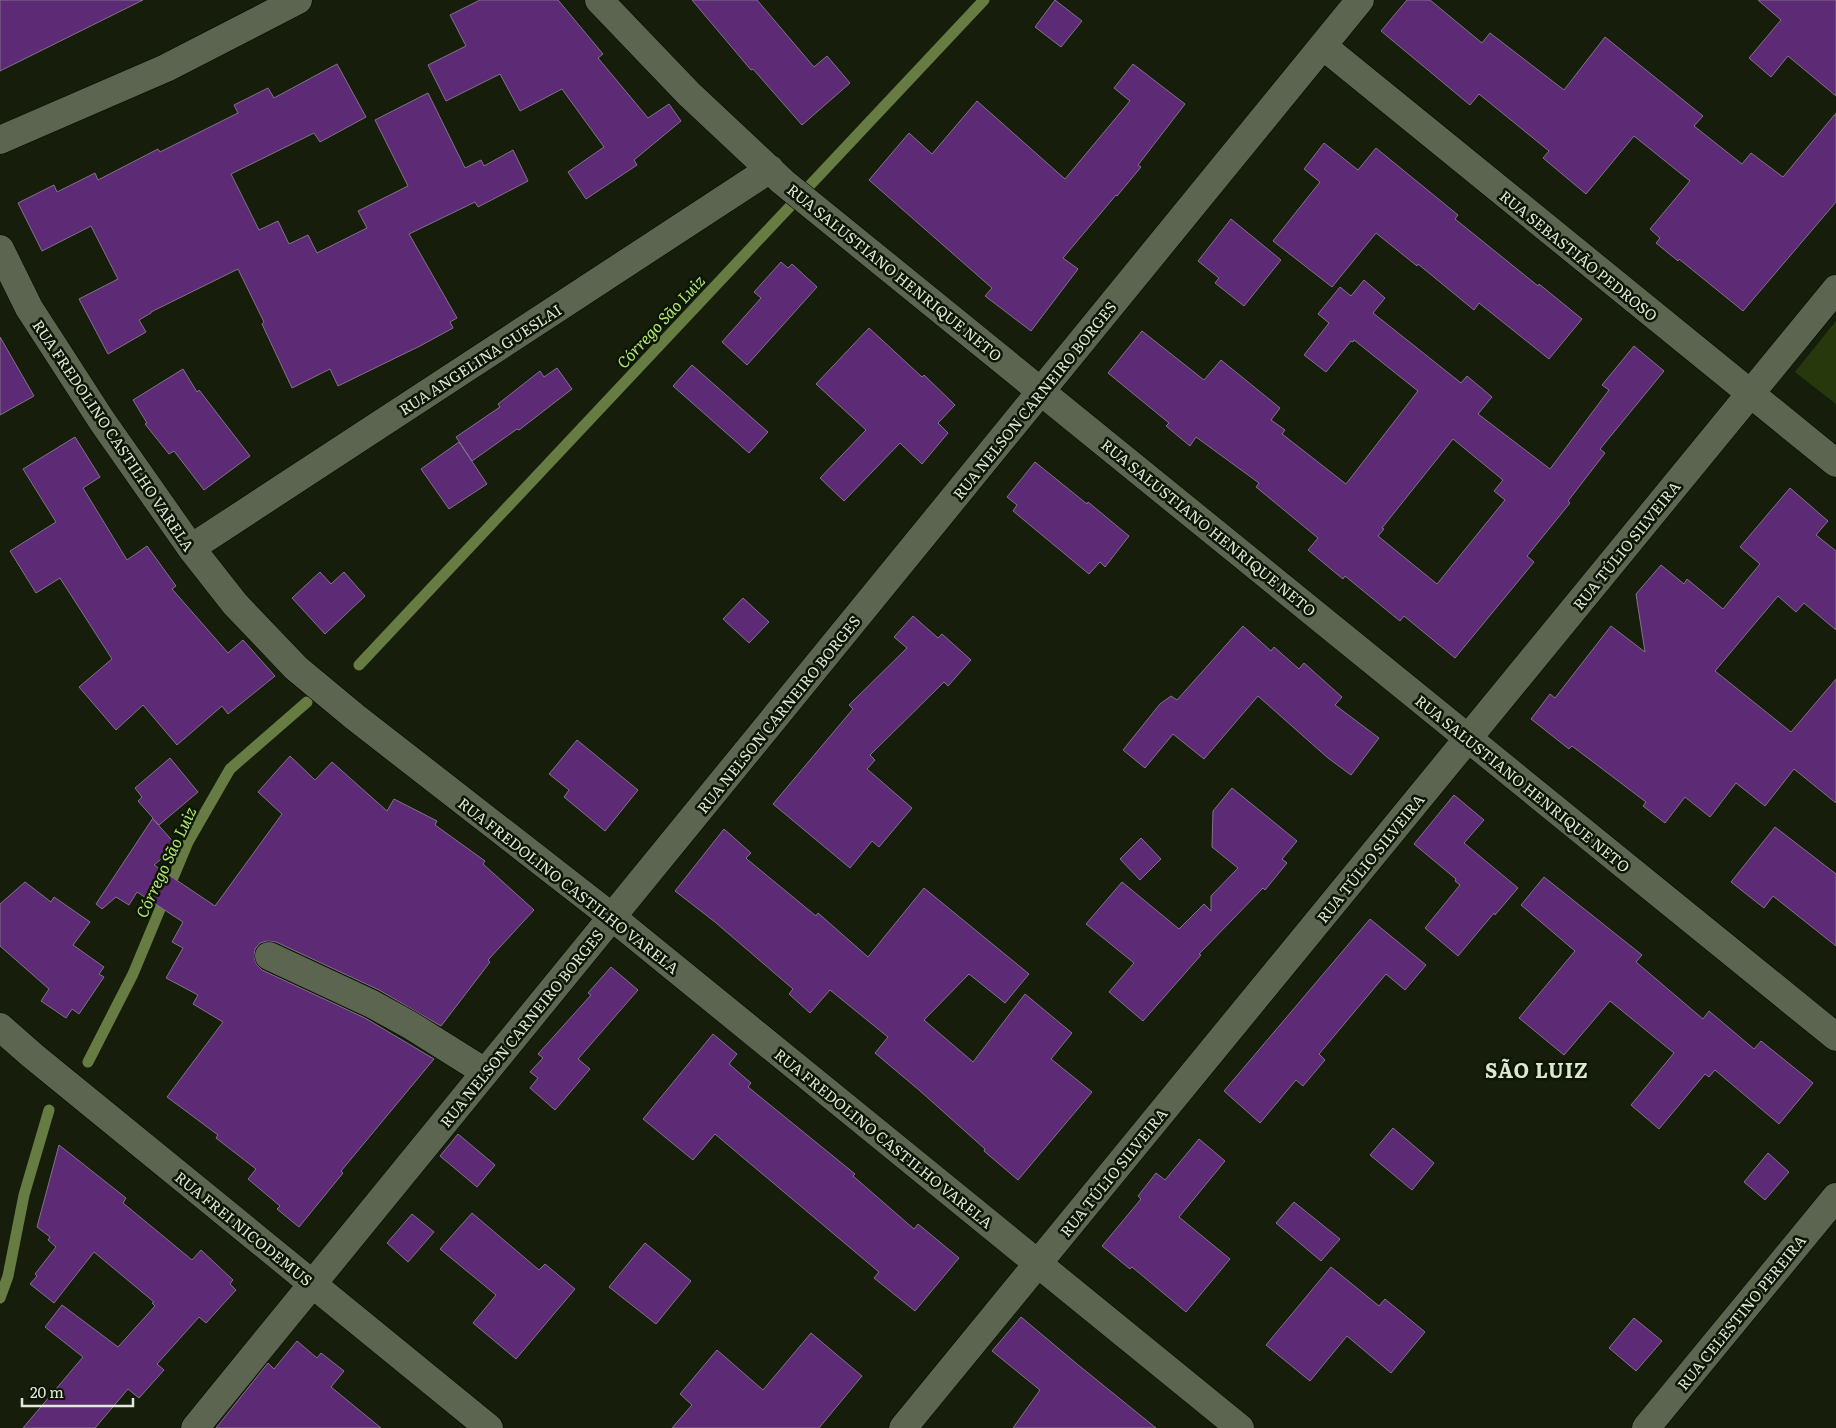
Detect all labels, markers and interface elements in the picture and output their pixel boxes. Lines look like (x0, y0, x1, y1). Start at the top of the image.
street label: RUA SALUSTIANO HENRIQUE NETO (782, 178, 1008, 366)
street label: RUA SEBASTIÃO PEDROSO (1495, 184, 1663, 326)
water label: Córrego São Luiz (610, 269, 710, 373)
street label: RUA NELSON CARNEIRO BORGES (947, 296, 1121, 504)
street label: RUA ANGELINA GUESLAI (394, 298, 566, 420)
street label: RUA FREDOLINO CASTILHO VARELA (28, 315, 200, 555)
street label: RUA SALUSTIANO HENRIQUE NETO (1096, 433, 1322, 621)
street label: RUA TÚLIO SILVEIRA (1567, 476, 1685, 614)
street label: RUA NELSON CARNEIRO BORGES (691, 610, 865, 818)
street label: RUA SALUSTIANO HENRIQUE NETO (1410, 689, 1636, 877)
street label: RUA TÚLIO SILVEIRA (1311, 789, 1429, 927)
street label: RUA FREDOLINO CASTILHO VARELA (454, 791, 684, 979)
water label: Córrego São Luiz (129, 802, 201, 921)
street label: RUA NELSON CARNEIRO BORGES (434, 924, 608, 1132)
street label: RUA FREDOLINO CASTILHO VARELA (770, 1043, 998, 1233)
district label: SÃO LUIZ (1485, 1054, 1589, 1084)
street label: RUA TÚLIO SILVEIRA (1054, 1103, 1172, 1241)
street label: RUA FREI NICODEMUS (170, 1165, 318, 1291)
street label: RUA CELESTINO PEREIRA (1671, 1229, 1811, 1395)
scale bar (22, 1376, 134, 1408)
text: 20 m (30, 1380, 64, 1403)

